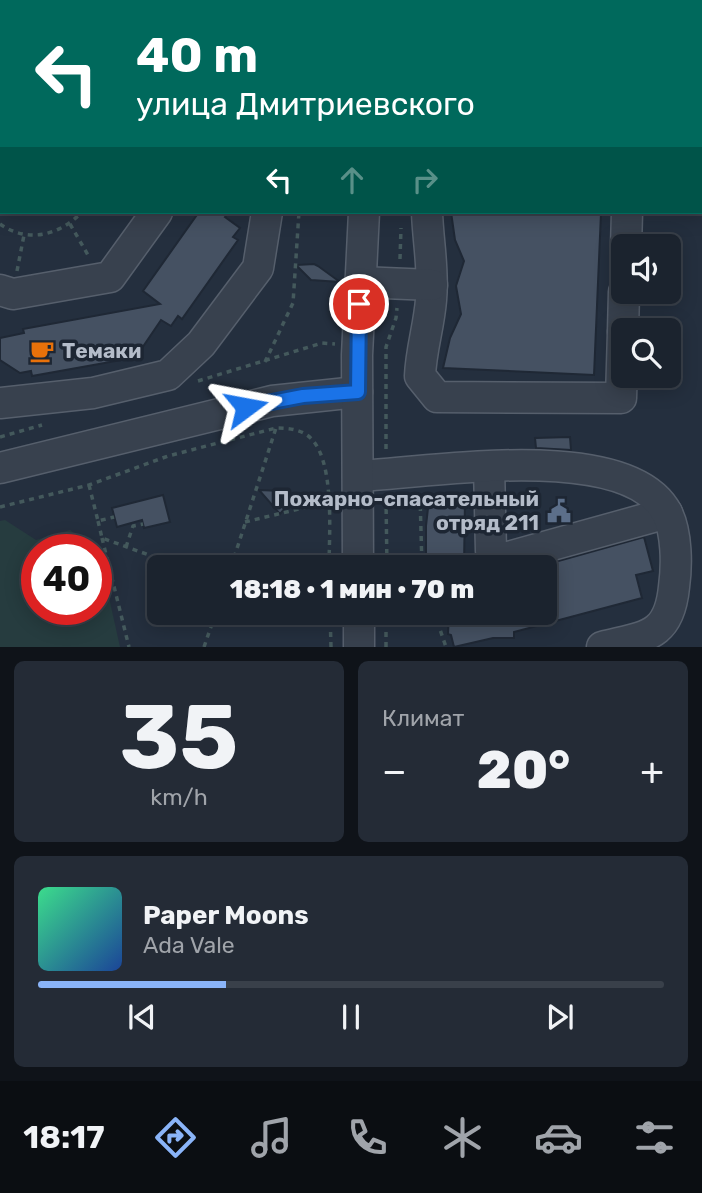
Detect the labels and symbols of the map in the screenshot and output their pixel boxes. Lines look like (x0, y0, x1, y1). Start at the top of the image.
pin (329, 274, 389, 334)
cafe icon: Темаки (28, 337, 56, 365)
place label: Темаки (62, 338, 141, 363)
position arrow (209, 370, 283, 444)
place label: Пожарно-спасательный отряд 211 (274, 486, 539, 535)
public building icon: Пожарно-спасательный отряд 211 (545, 497, 573, 525)
speed limit sign: 40 (21, 534, 112, 625)

